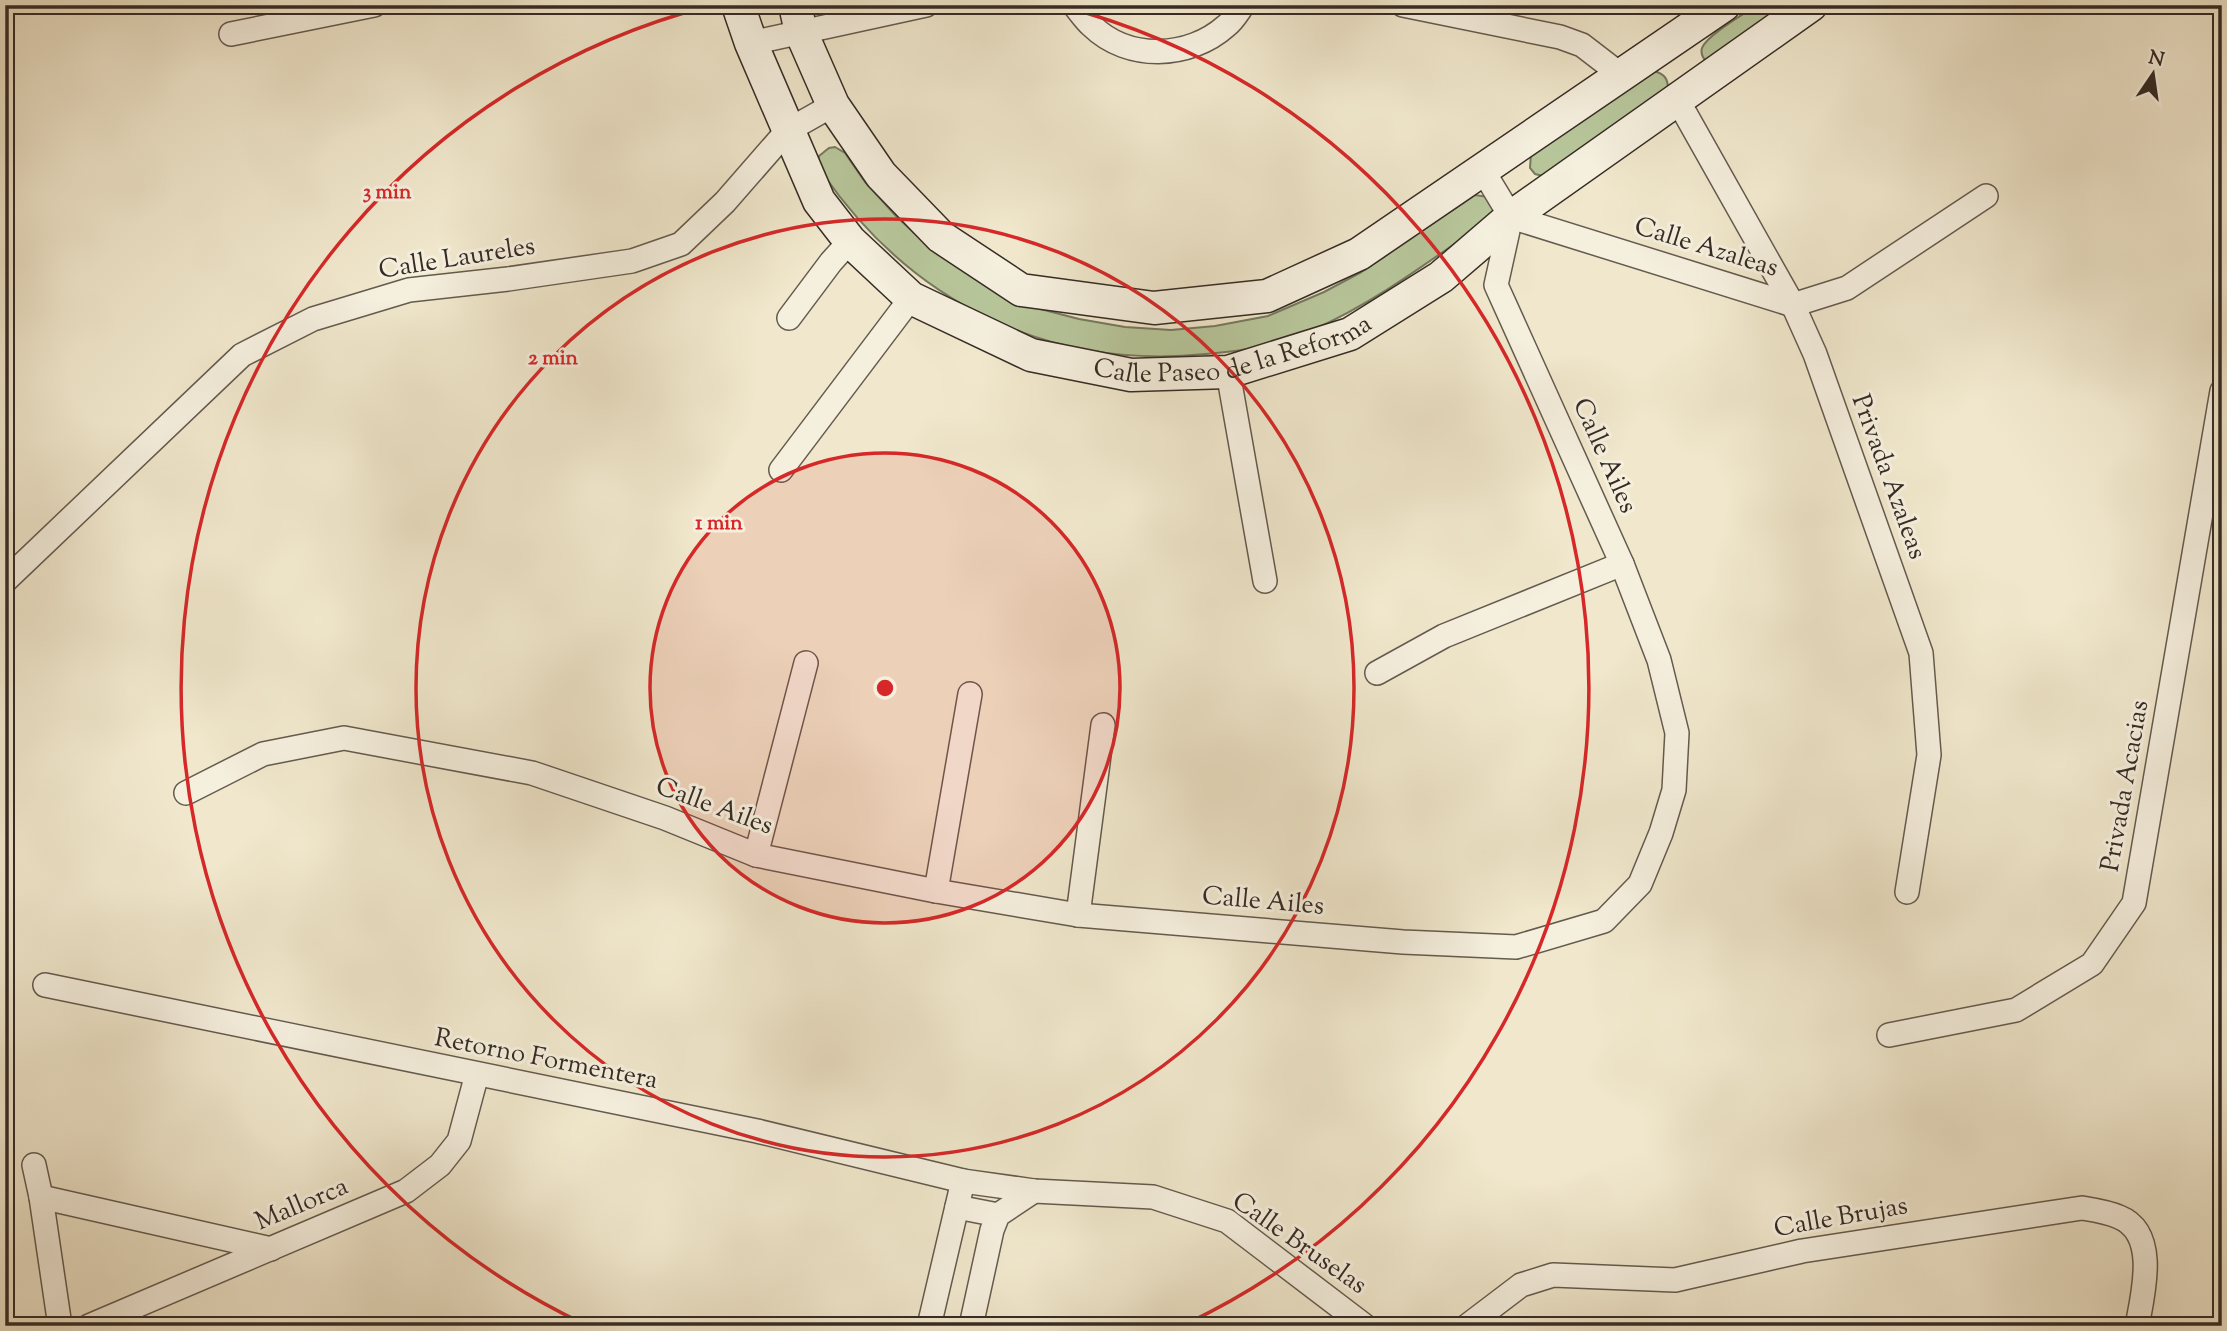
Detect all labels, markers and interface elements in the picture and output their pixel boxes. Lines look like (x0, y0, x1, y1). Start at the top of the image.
north arrow (2118, 38, 2188, 108)
text: N (2146, 45, 2167, 75)
text: 3 min (363, 178, 412, 208)
street label: Calle Azaleas (1629, 209, 1783, 287)
street label: Calle Laureles (376, 228, 538, 290)
street label: Calle Paseo de la Reforma (1090, 306, 1379, 393)
text: 2 min (528, 344, 579, 374)
street label: Privada Azaleas (1841, 389, 1935, 565)
street label: Calle Ailes (1562, 393, 1646, 519)
text: 1 min (695, 509, 743, 539)
centre of rings (873, 676, 897, 700)
street label: Privada Acacias (2093, 697, 2159, 875)
street label: Calle Ailes (650, 769, 778, 845)
street label: Calle Ailes (1200, 878, 1326, 926)
street label: Retorno Formentera (431, 1020, 661, 1100)
street label: Mallorca (250, 1169, 354, 1241)
street label: Calle Bruselas (1224, 1184, 1374, 1304)
street label: Calle Brujas (1771, 1188, 1911, 1248)

